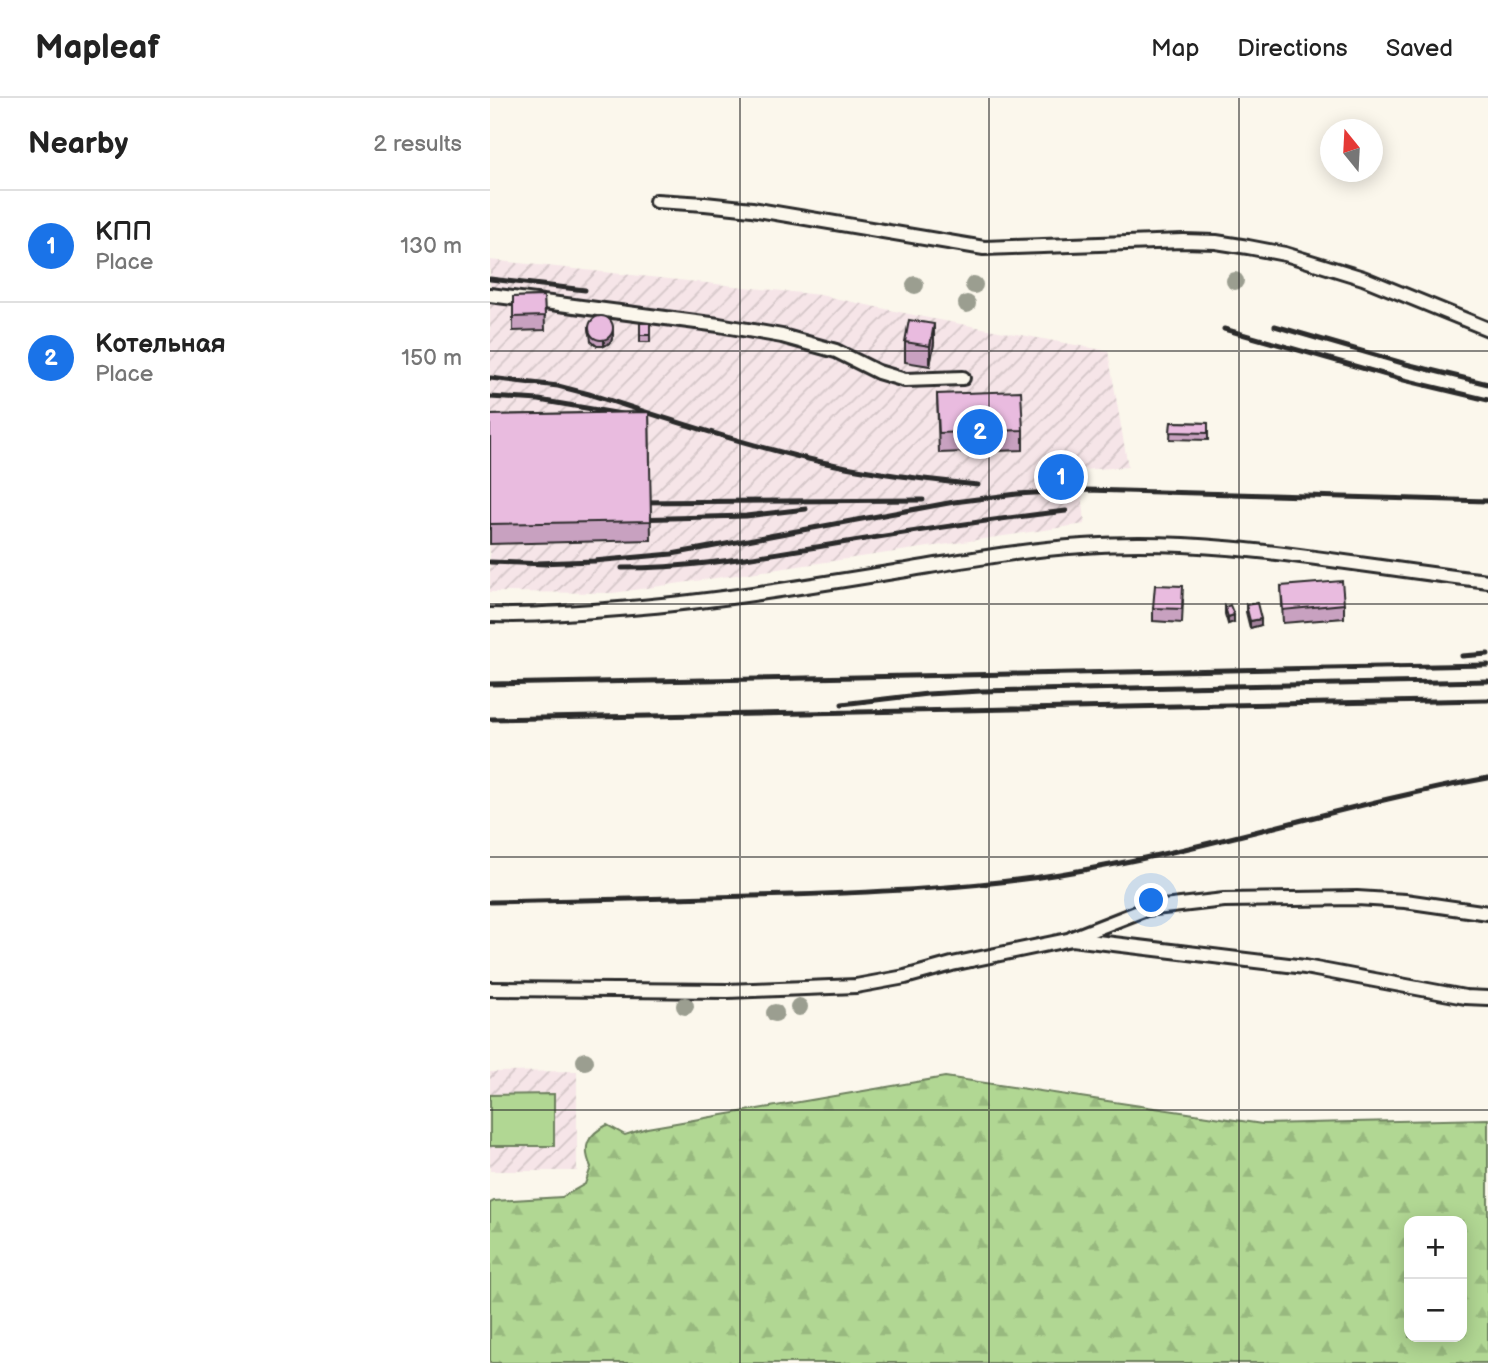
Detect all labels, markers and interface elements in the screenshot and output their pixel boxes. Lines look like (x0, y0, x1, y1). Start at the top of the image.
text: Mapleaf (35, 28, 160, 68)
text: Map (1151, 34, 1199, 63)
text: Directions (1237, 34, 1348, 63)
text: Saved (1386, 34, 1453, 63)
north arrow (1320, 119, 1383, 182)
text: Nearby (28, 126, 128, 162)
text: 2 results (373, 130, 462, 158)
text: КПП (95, 217, 152, 248)
text: 1 (46, 232, 56, 260)
text: 130 m (400, 232, 462, 260)
text: Place (95, 248, 153, 276)
text: Котельная (95, 329, 226, 360)
text: 2 (44, 344, 58, 372)
text: 150 m (401, 344, 462, 372)
text: Place (95, 360, 153, 388)
pin: 2 (957, 406, 1003, 458)
pin: 1 (1038, 451, 1084, 503)
your location (1134, 883, 1168, 917)
map controls (1404, 1216, 1467, 1342)
button: + (1404, 1216, 1467, 1279)
button: − (1404, 1279, 1467, 1342)

